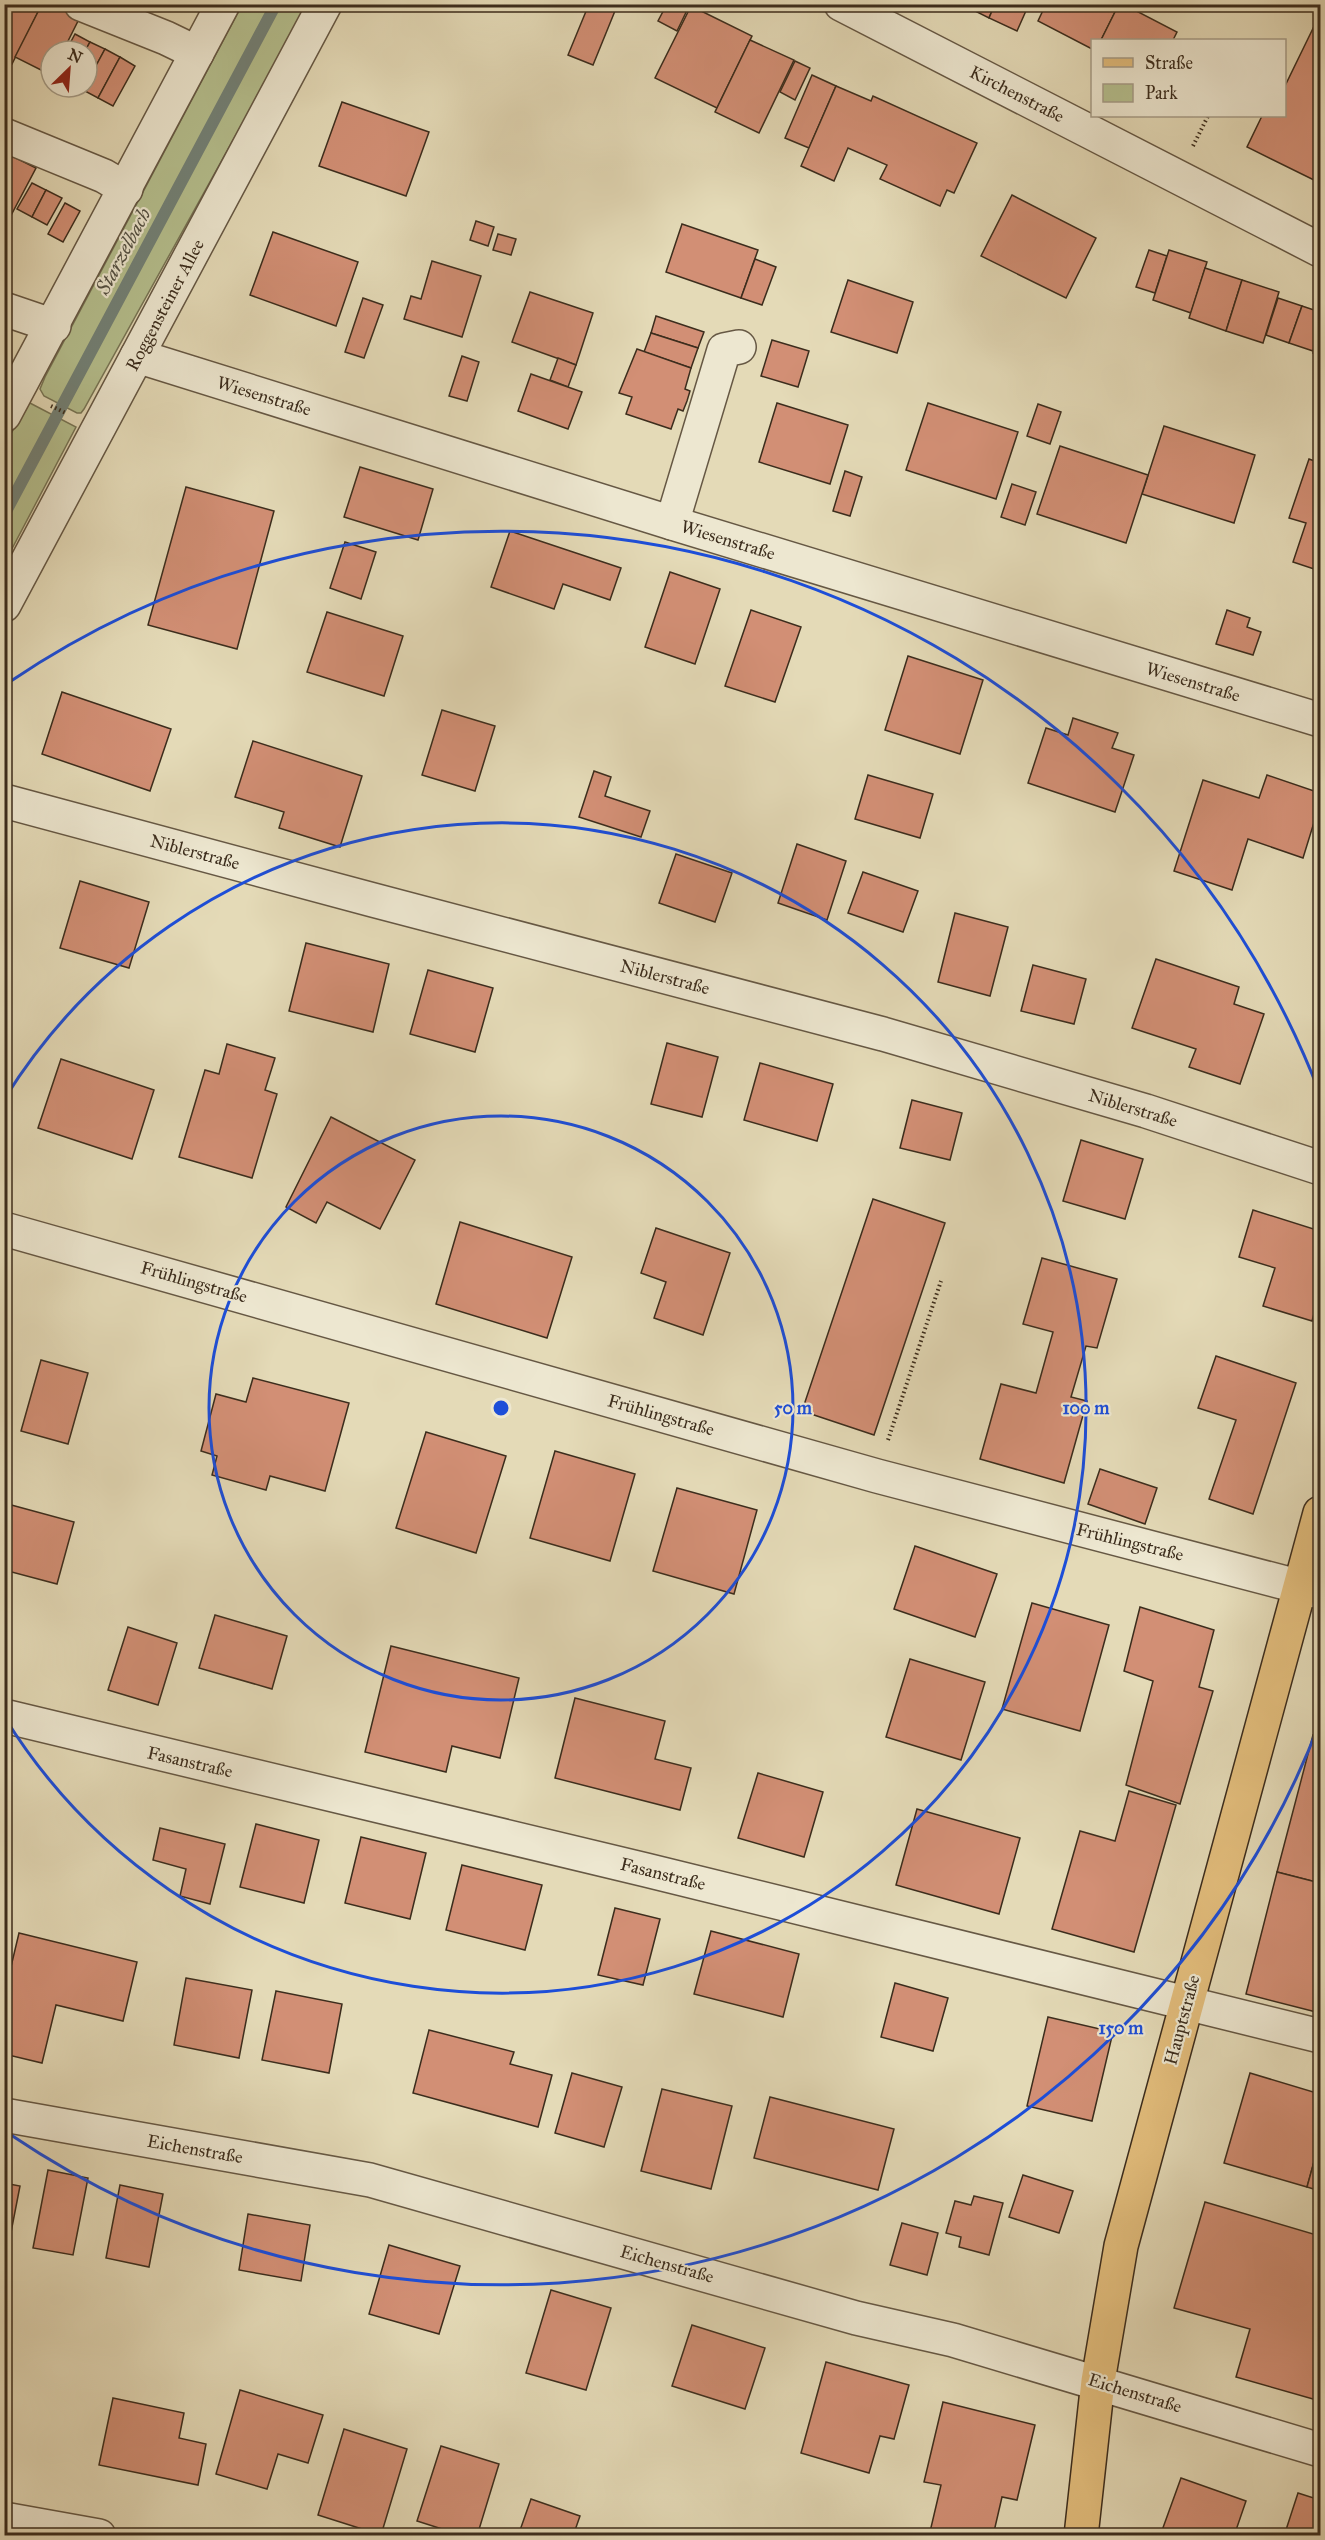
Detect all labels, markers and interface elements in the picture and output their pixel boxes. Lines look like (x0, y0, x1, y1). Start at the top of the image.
north arrow (39, 39, 99, 99)
legend (1091, 39, 1286, 117)
text: N (65, 44, 86, 68)
text: Straße (1145, 52, 1193, 74)
street label: Kirchenstraße (966, 61, 1068, 127)
text: Park (1145, 82, 1178, 104)
water label: Starzelbach (90, 203, 156, 299)
street label: Roggensteiner Allee (121, 235, 210, 375)
street label: Wiesenstraße (214, 371, 314, 421)
street label: Wiesenstraße (678, 515, 778, 565)
street label: Wiesenstraße (1143, 657, 1243, 707)
street label: Niblerstraße (148, 829, 242, 875)
street label: Niblerstraße (618, 954, 712, 1000)
street label: Niblerstraße (1086, 1084, 1180, 1132)
street label: Frühlingstraße (138, 1256, 250, 1309)
street label: Frühlingstraße (605, 1389, 717, 1442)
text: 50 m (774, 1397, 813, 1419)
text: 100 m (1063, 1397, 1110, 1419)
centre of rings (491, 1398, 511, 1418)
street label: Frühlingstraße (1074, 1518, 1186, 1567)
street label: Fasanstraße (145, 1742, 235, 1782)
street label: Fasanstraße (618, 1853, 708, 1895)
street label: Hauptstraße (1159, 1973, 1205, 2067)
text: 150 m (1099, 2017, 1144, 2039)
street label: Eichenstraße (145, 2130, 245, 2168)
street label: Eichenstraße (618, 2240, 716, 2288)
street label: Eichenstraße (1086, 2368, 1184, 2418)

